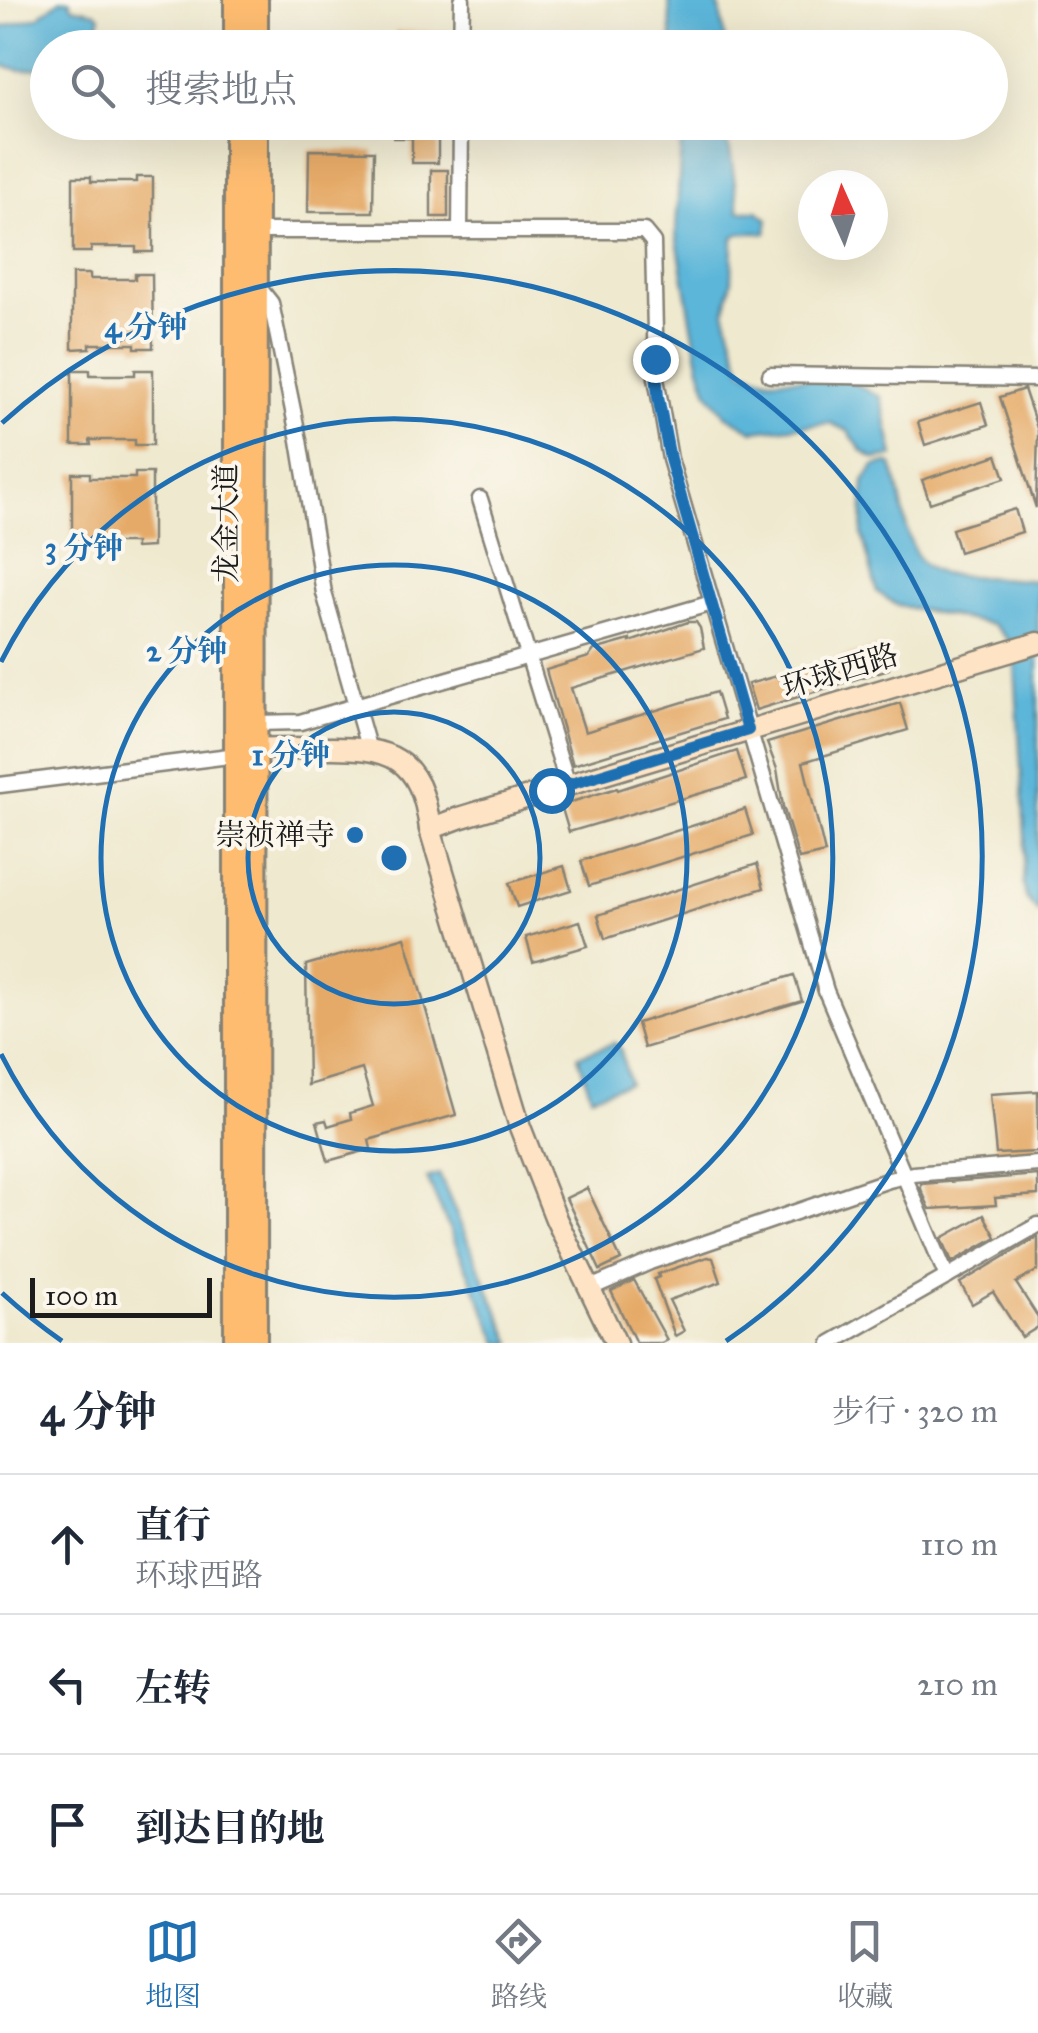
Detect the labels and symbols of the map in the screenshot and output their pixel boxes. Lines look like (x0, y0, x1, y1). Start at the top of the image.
north arrow (798, 170, 888, 260)
text: 4 分钟 (104, 309, 188, 345)
route end (633, 337, 679, 383)
street label: 龙金大道 (208, 463, 244, 583)
text: 3 分钟 (45, 530, 123, 566)
text: 2 分钟 (146, 633, 228, 669)
street label: 环球西路 (777, 636, 903, 706)
text: 1 分钟 (252, 737, 330, 773)
route start (529, 768, 575, 814)
place label: 崇祯禅寺 (215, 817, 335, 853)
marker: 崇祯禅寺 (344, 824, 366, 846)
centre of rings (376, 840, 412, 876)
scale bar (30, 1273, 212, 1318)

